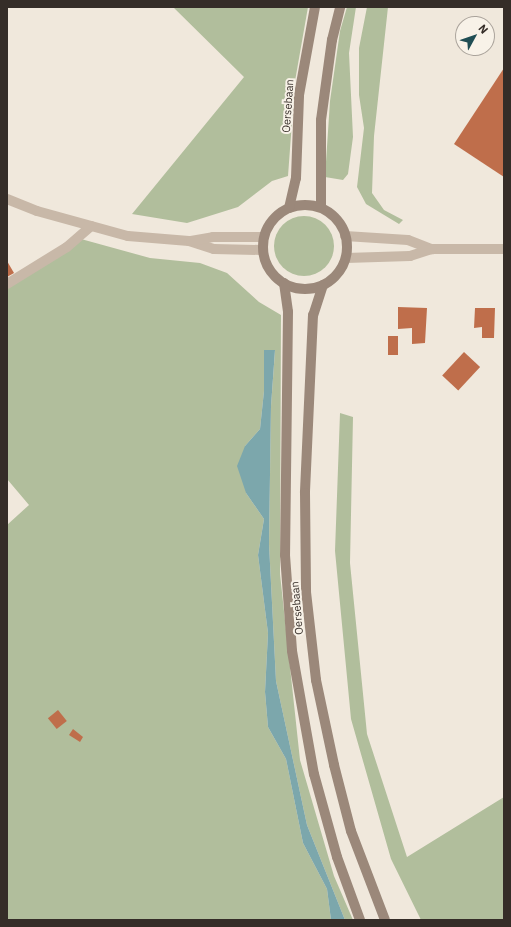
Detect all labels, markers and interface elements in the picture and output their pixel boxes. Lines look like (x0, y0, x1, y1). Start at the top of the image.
north arrow (455, 16, 495, 56)
text: N (476, 21, 491, 36)
street label: Oersebaan (280, 79, 296, 133)
street label: Oersebaan (288, 581, 306, 635)

